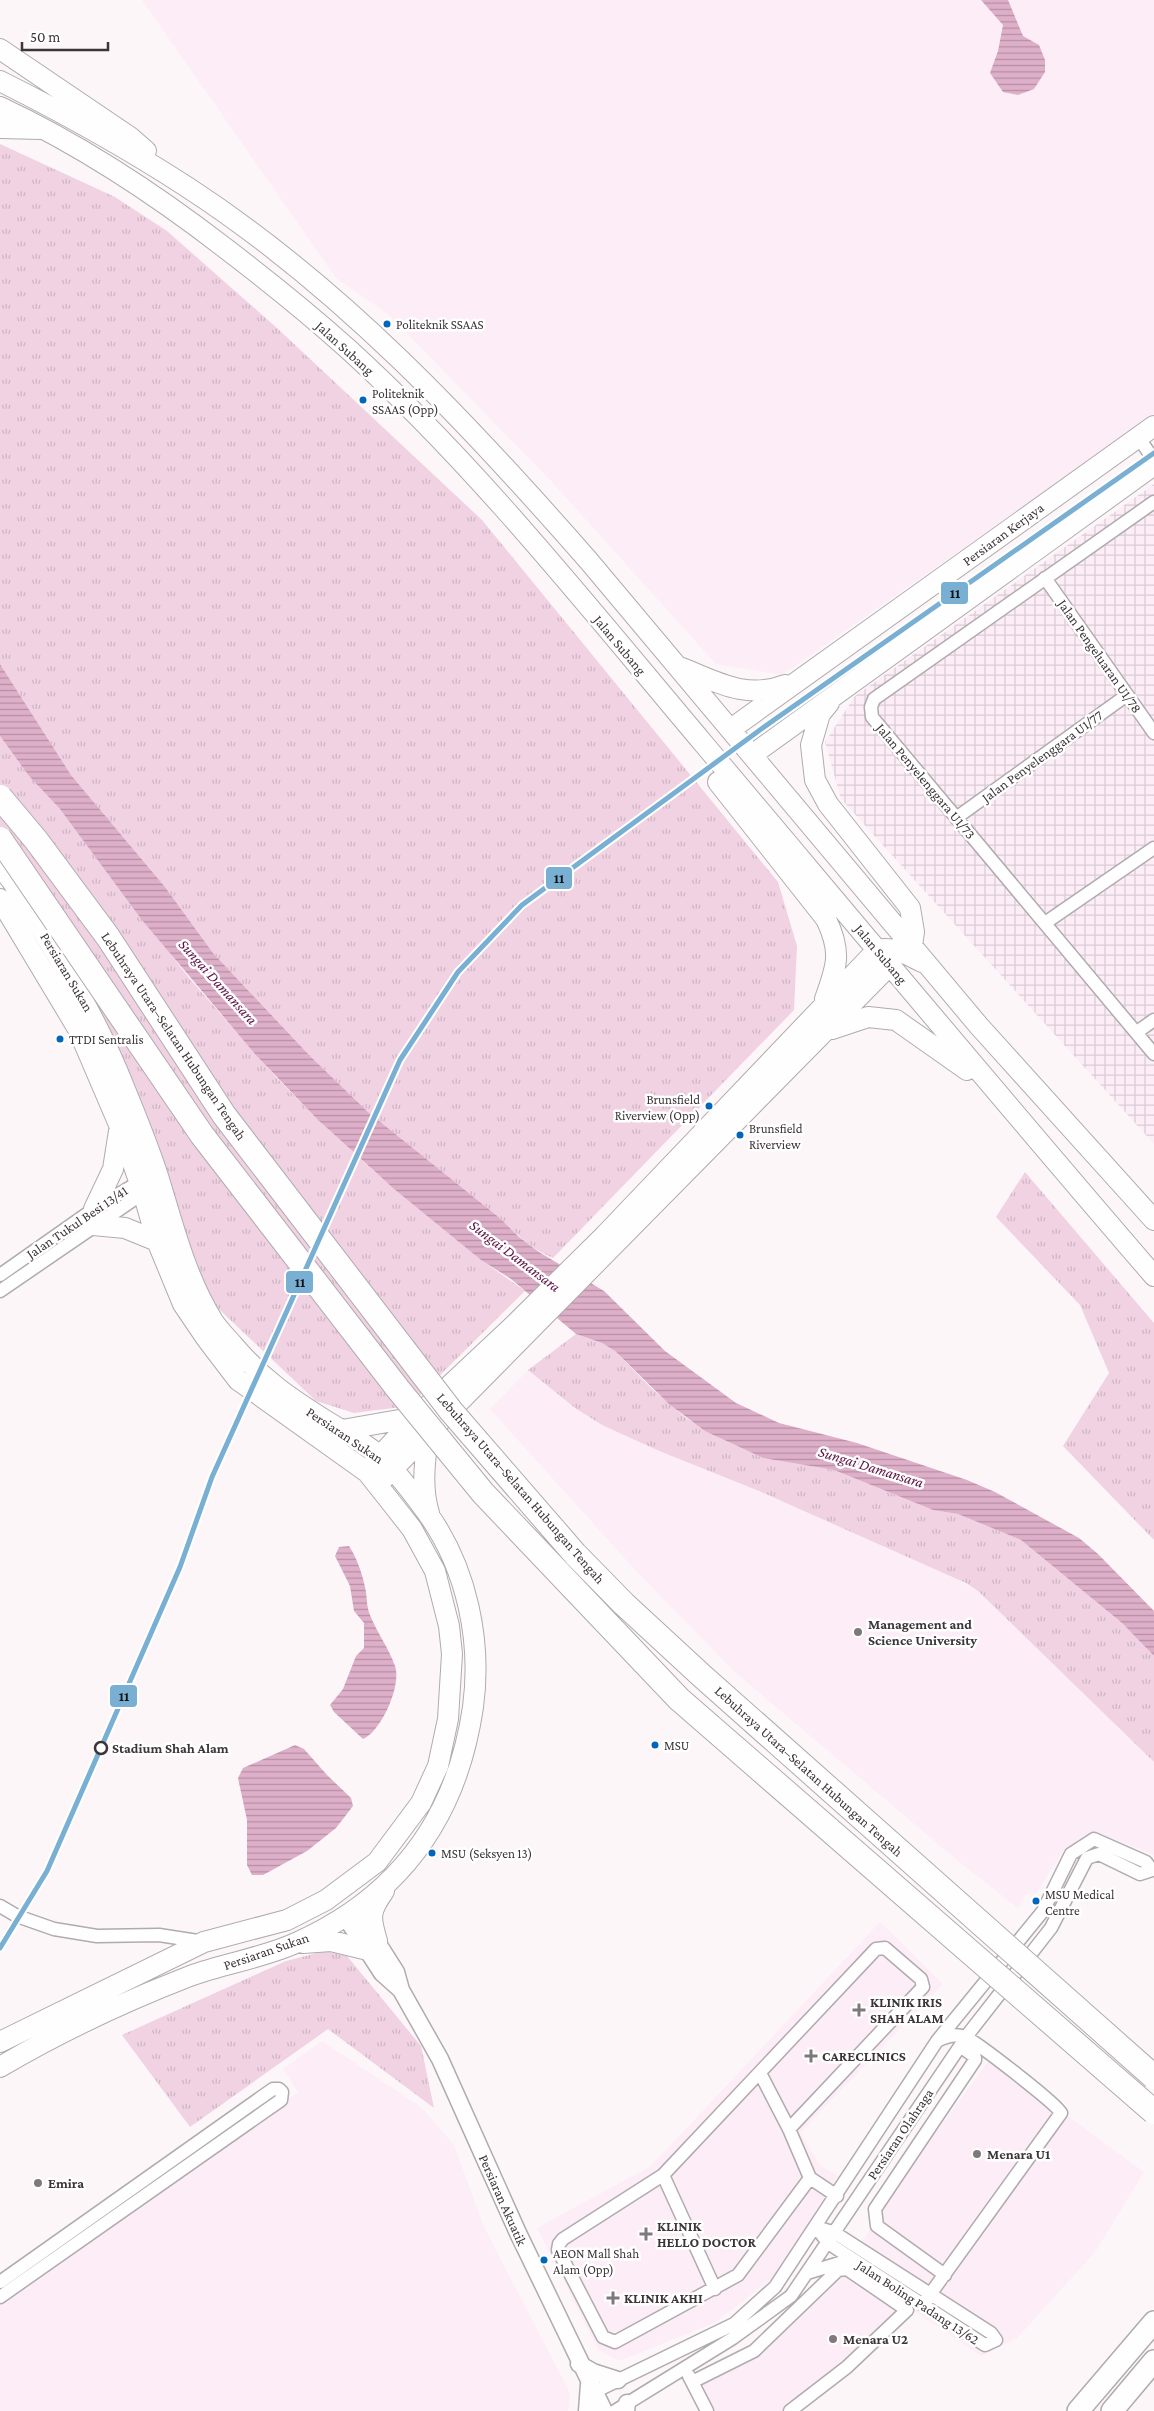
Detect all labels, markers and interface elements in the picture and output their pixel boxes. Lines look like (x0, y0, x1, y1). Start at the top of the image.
scale bar (22, 20, 109, 52)
text: 50 m (30, 29, 60, 45)
street label: Jalan Subang (311, 316, 378, 378)
place label: Politeknik SSAAS (396, 317, 484, 332)
marker: Politeknik SSAAS (382, 319, 392, 329)
place label: Politeknik SSAAS (Opp) (372, 386, 439, 418)
marker: Politeknik SSAAS (Opp) (358, 395, 368, 405)
street label: Persiaran Kerjaya (959, 499, 1048, 570)
line badge: 11 (940, 581, 969, 605)
text: 11 (950, 585, 960, 601)
street label: Jalan Pengeluaran U1/78 (1054, 594, 1145, 716)
street label: Jalan Subang (589, 610, 650, 678)
street label: Jalan Penyelenggara U1/77 (977, 706, 1106, 807)
street label: Jalan Penyelenggara U1/73 (872, 718, 979, 842)
line badge: 11 (545, 866, 573, 890)
text: 11 (554, 870, 564, 886)
street label: Jalan Subang (850, 919, 911, 987)
street label: Lebuhraya Utara–Selatan Hubungan Tengah (98, 929, 250, 1143)
street label: Persiaran Sukan (37, 930, 97, 1015)
water label: Sungai Damansara (175, 936, 260, 1028)
place label: TTDI Sentralis (69, 1032, 144, 1047)
marker: TTDI Sentralis (55, 1034, 65, 1044)
place label: Brunsfield Riverview (Opp) (615, 1092, 700, 1124)
marker: Brunsfield Riverview (Opp) (704, 1101, 714, 1111)
place label: Brunsfield Riverview (749, 1121, 803, 1152)
marker: Brunsfield Riverview (735, 1130, 745, 1140)
street label: Jalan Tukul Besi 13/41 (22, 1182, 131, 1263)
water label: Sungai Damansara (466, 1217, 563, 1296)
line badge: 11 (285, 1270, 314, 1294)
text: 11 (295, 1274, 305, 1290)
street label: Lebuhraya Utara–Selatan Hubungan Tengah (434, 1389, 609, 1587)
street label: Persiaran Sukan (303, 1403, 387, 1467)
water label: Sungai Damansara (816, 1443, 925, 1492)
place label: Management and Science University (868, 1616, 977, 1648)
marker: Management and Science University (852, 1626, 864, 1638)
street label: Lebuhraya Utara–Selatan Hubungan Tengah (712, 1682, 907, 1860)
line badge: 11 (109, 1684, 138, 1708)
text: 11 (119, 1688, 129, 1704)
place label: MSU (664, 1738, 689, 1753)
place label: Stadium Shah Alam (112, 1740, 229, 1756)
marker: MSU (650, 1740, 660, 1750)
marker: Stadium Shah Alam (94, 1741, 108, 1755)
place label: MSU (Seksyen 13) (441, 1846, 532, 1862)
marker: MSU (Seksyen 13) (427, 1848, 437, 1858)
place label: MSU Medical Centre (1045, 1887, 1115, 1918)
marker: MSU Medical Centre (1031, 1896, 1041, 1906)
street label: Persiaran Sukan (221, 1929, 311, 1973)
place label: KLINIK IRIS SHAH ALAM (870, 1994, 944, 2026)
marker: KLINIK IRIS SHAH ALAM (852, 2003, 866, 2017)
place label: CARECLINICS (822, 2048, 906, 2064)
marker: CARECLINICS (804, 2049, 818, 2063)
street label: Persiaran Olahraga (864, 2085, 937, 2182)
place label: Menara U1 (987, 2146, 1050, 2162)
marker: Menara U1 (971, 2148, 983, 2160)
street label: Persiaran Akuatik (476, 2152, 530, 2248)
place label: Emira (48, 2175, 84, 2191)
marker: Emira (32, 2177, 44, 2189)
place label: KLINIK HELLO DOCTOR (657, 2218, 757, 2250)
marker: KLINIK HELLO DOCTOR (639, 2227, 653, 2241)
place label: AEON Mall Shah Alam (Opp) (553, 2246, 639, 2278)
marker: AEON Mall Shah Alam (Opp) (539, 2255, 549, 2265)
street label: Jalan Boling Padang 13/62 (852, 2255, 982, 2348)
place label: KLINIK AKHI (624, 2290, 703, 2306)
marker: KLINIK AKHI (606, 2291, 620, 2305)
place label: Menara U2 (843, 2331, 908, 2347)
marker: Menara U2 (827, 2333, 839, 2345)

